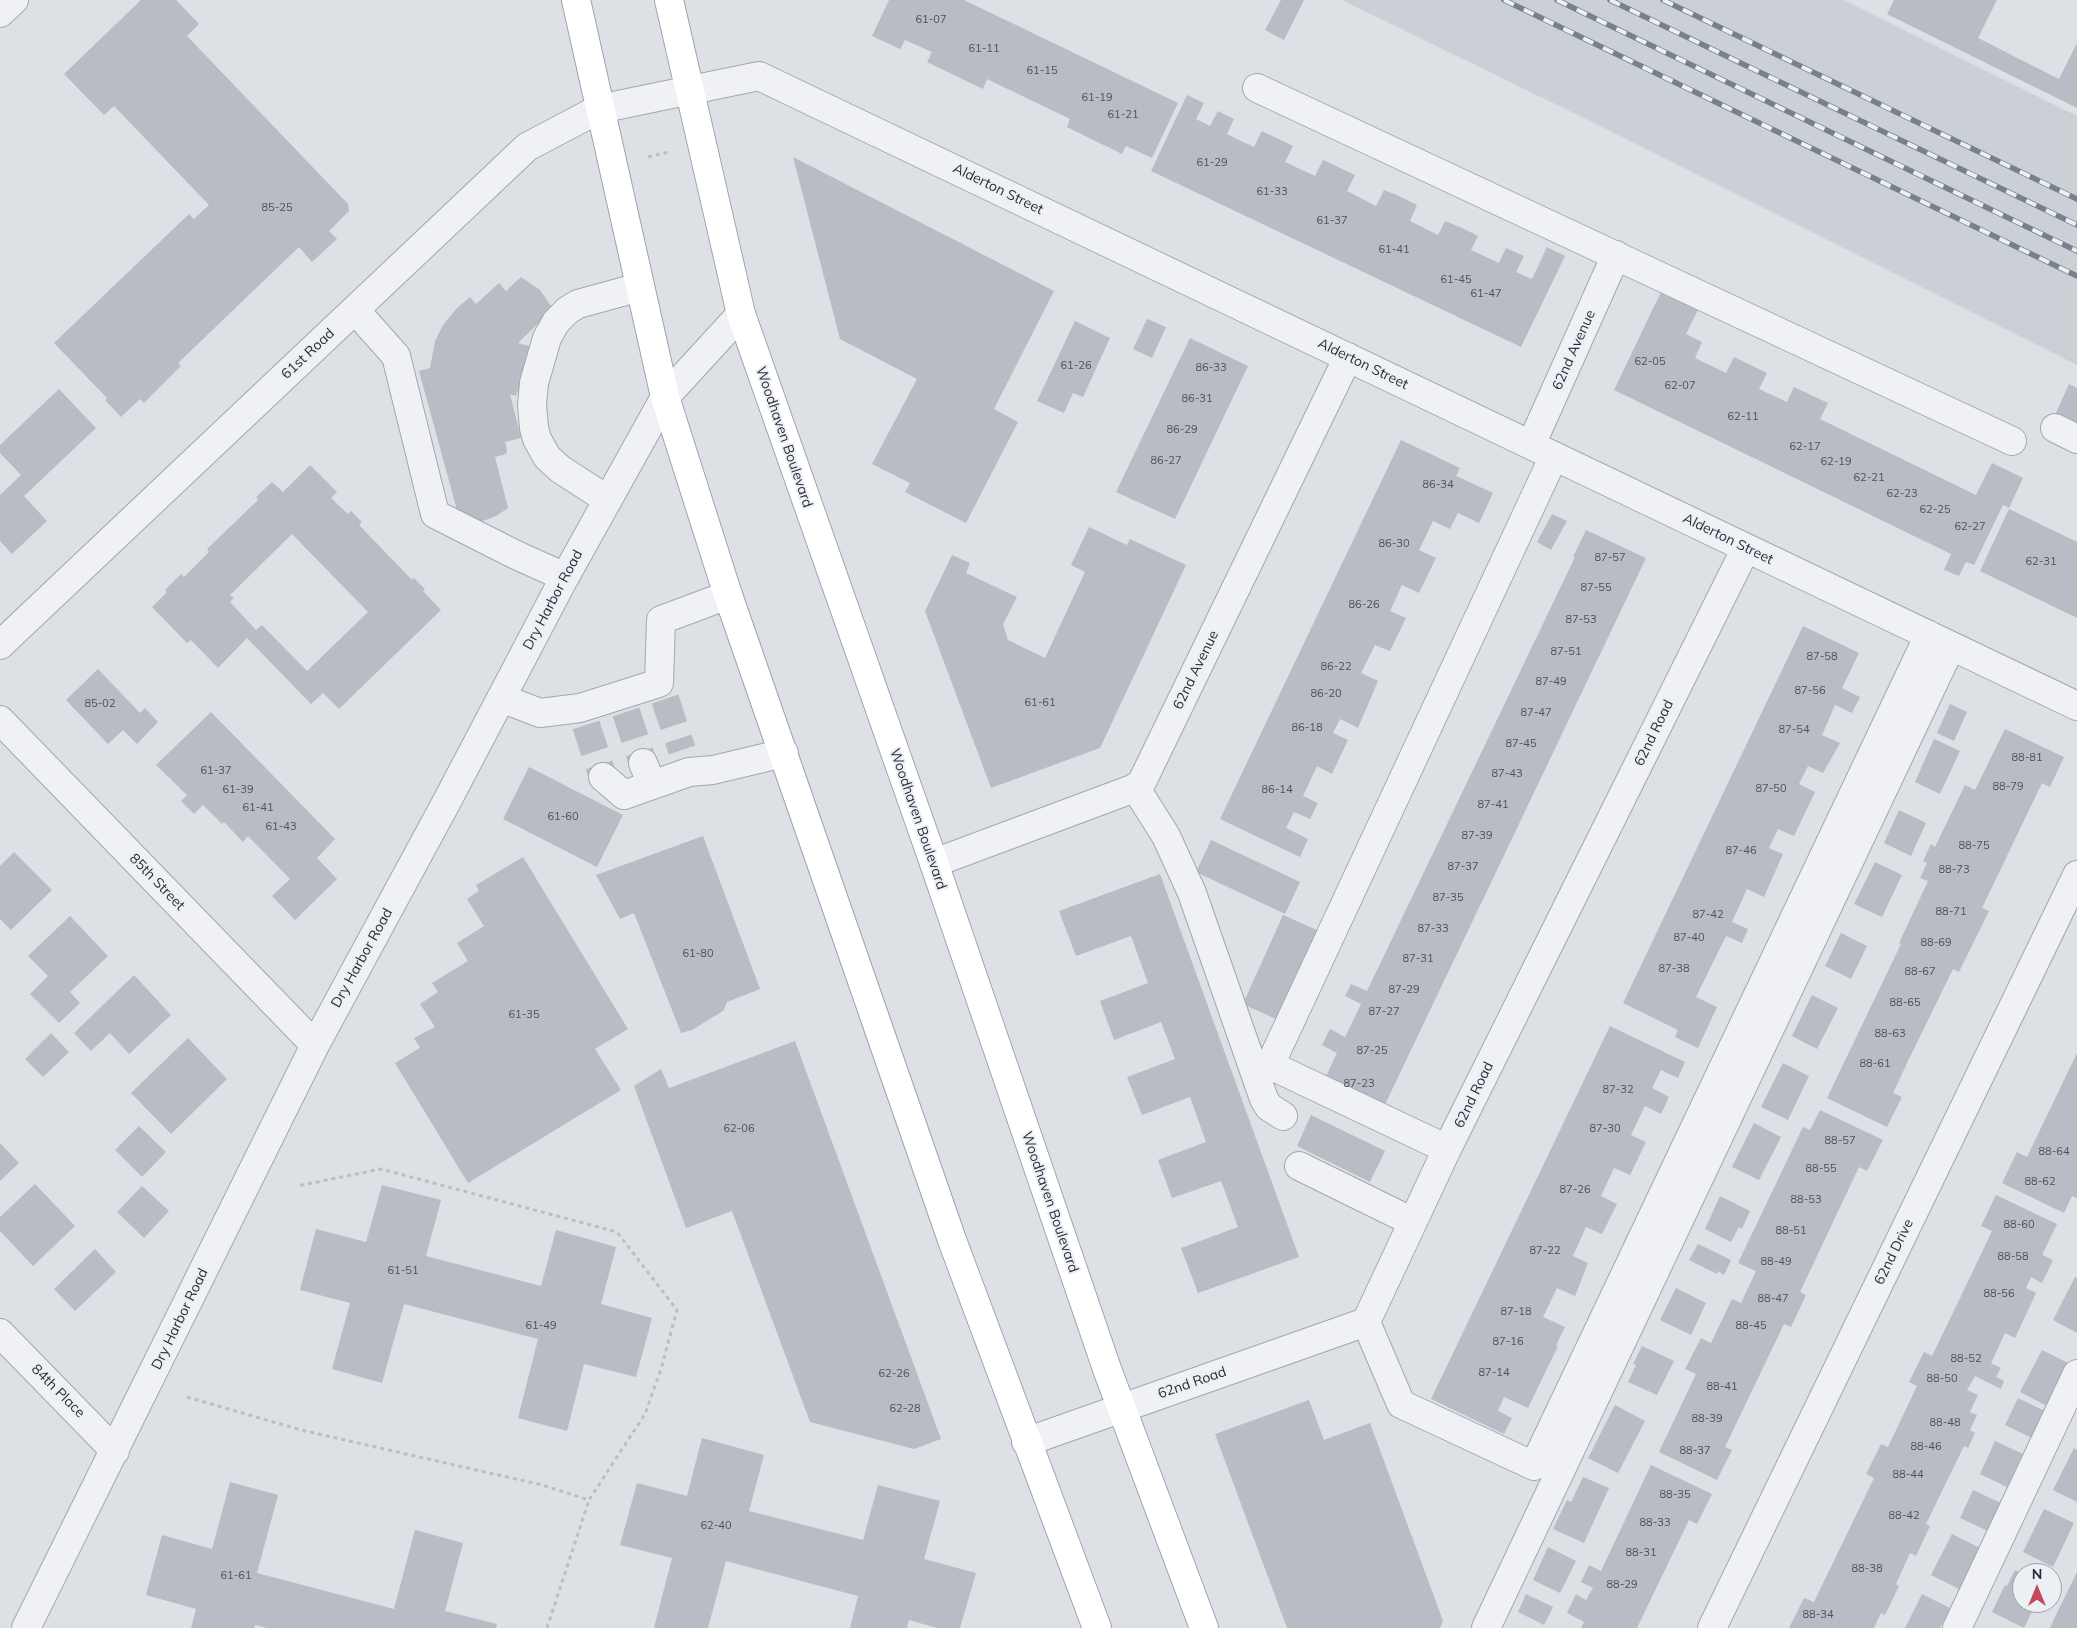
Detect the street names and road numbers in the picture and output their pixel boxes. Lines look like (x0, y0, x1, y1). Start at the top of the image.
street label: Alderton Street (950, 160, 1046, 218)
street label: 62nd Avenue (1549, 307, 1599, 393)
street label: 61st Road (278, 325, 338, 383)
street label: Alderton Street (1315, 335, 1411, 393)
street label: Woodhaven Boulevard (752, 364, 816, 510)
street label: Alderton Street (1680, 510, 1776, 568)
street label: Dry Harbor Road (520, 547, 586, 653)
street label: 62nd Avenue (1170, 628, 1222, 712)
street label: 62nd Road (1631, 697, 1677, 769)
street label: Woodhaven Boulevard (886, 746, 950, 892)
street label: 85th Street (126, 850, 188, 914)
street label: Dry Harbor Road (328, 906, 396, 1010)
street label: 62nd Road (1451, 1059, 1497, 1131)
street label: Woodhaven Boulevard (1018, 1129, 1082, 1275)
street label: 62nd Drive (1871, 1216, 1917, 1288)
street label: Dry Harbor Road (148, 1266, 212, 1372)
street label: 84th Place (28, 1361, 88, 1421)
street label: 62nd Road (1156, 1363, 1228, 1403)

